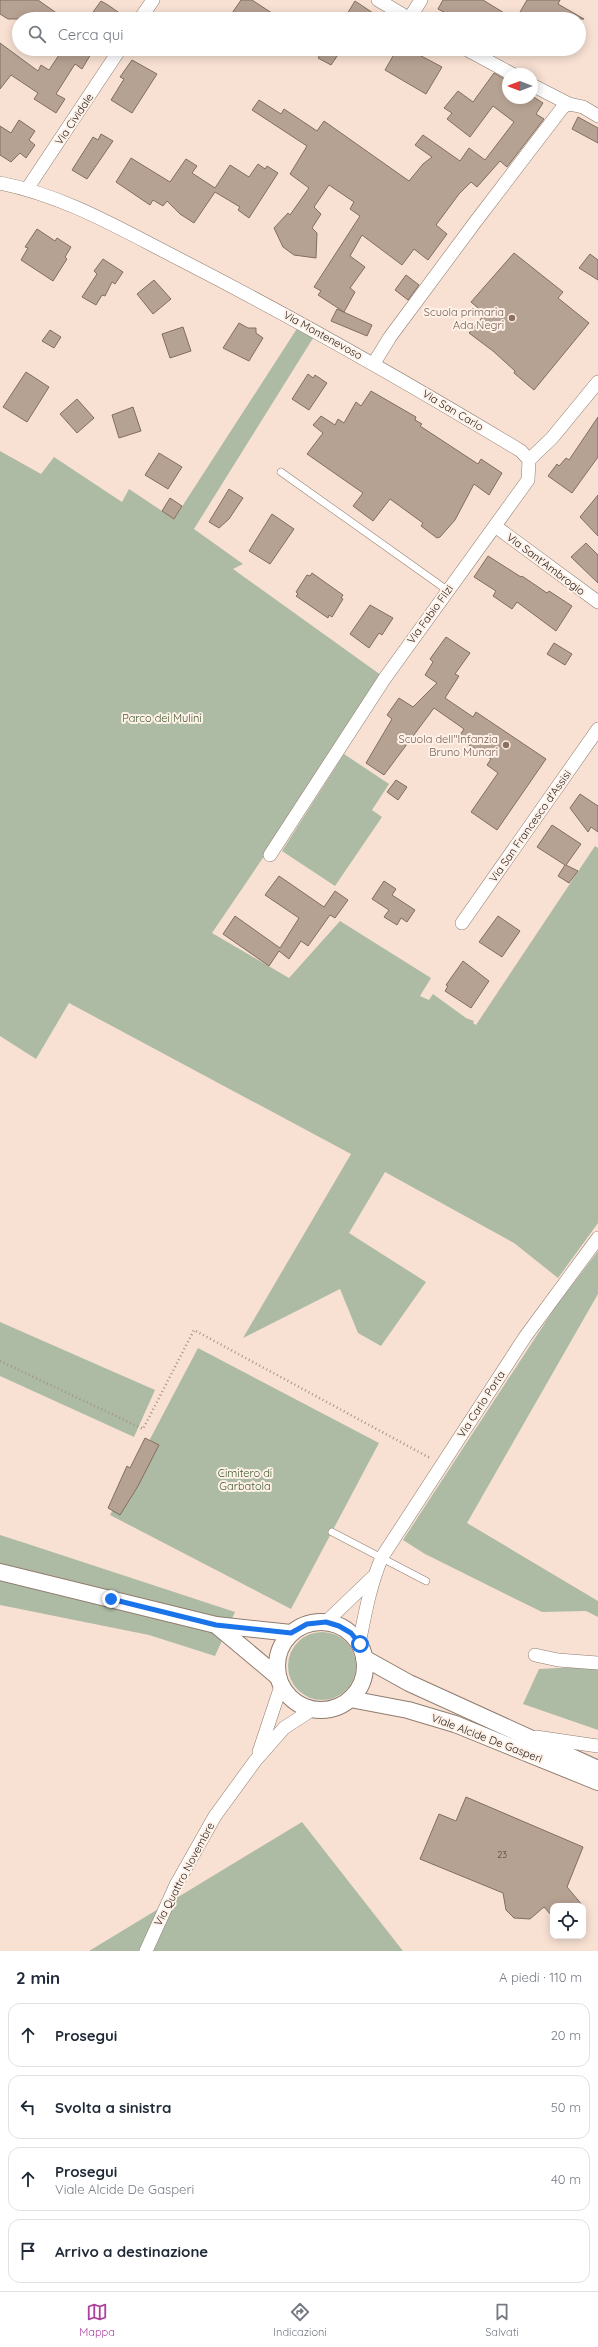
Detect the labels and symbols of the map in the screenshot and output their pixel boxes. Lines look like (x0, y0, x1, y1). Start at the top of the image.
north arrow (502, 68, 538, 104)
street label: Via Cividale (52, 91, 96, 147)
place label: Scuola primaria Ada Negri (424, 305, 504, 332)
street label: Via Montenevoso (281, 308, 365, 363)
marker: Scuola primaria Ada Negri (507, 313, 517, 323)
street label: Via San Carlo (420, 386, 486, 434)
street label: Via Sant'Ambrogio (504, 530, 588, 598)
street label: Via Fabio Filzi (404, 582, 456, 646)
park label: Parco dei Mulini (122, 711, 202, 725)
place label: Scuola dell"Infanzia Bruno Munari (398, 732, 498, 759)
marker: Scuola dell"Infanzia Bruno Munari (501, 740, 511, 750)
street label: Via San Francesco d'Assisi (486, 767, 574, 885)
street label: Via Carlo Porta (454, 1368, 508, 1440)
park label: Cimitero di Garbatola (218, 1466, 272, 1493)
route end (102, 1590, 120, 1608)
route start (351, 1635, 369, 1653)
street label: Viale Alcide De Gasperi (430, 1710, 544, 1766)
street label: Via Quattro Novembre (151, 1820, 217, 1928)
house number: 23 (497, 1849, 507, 1860)

